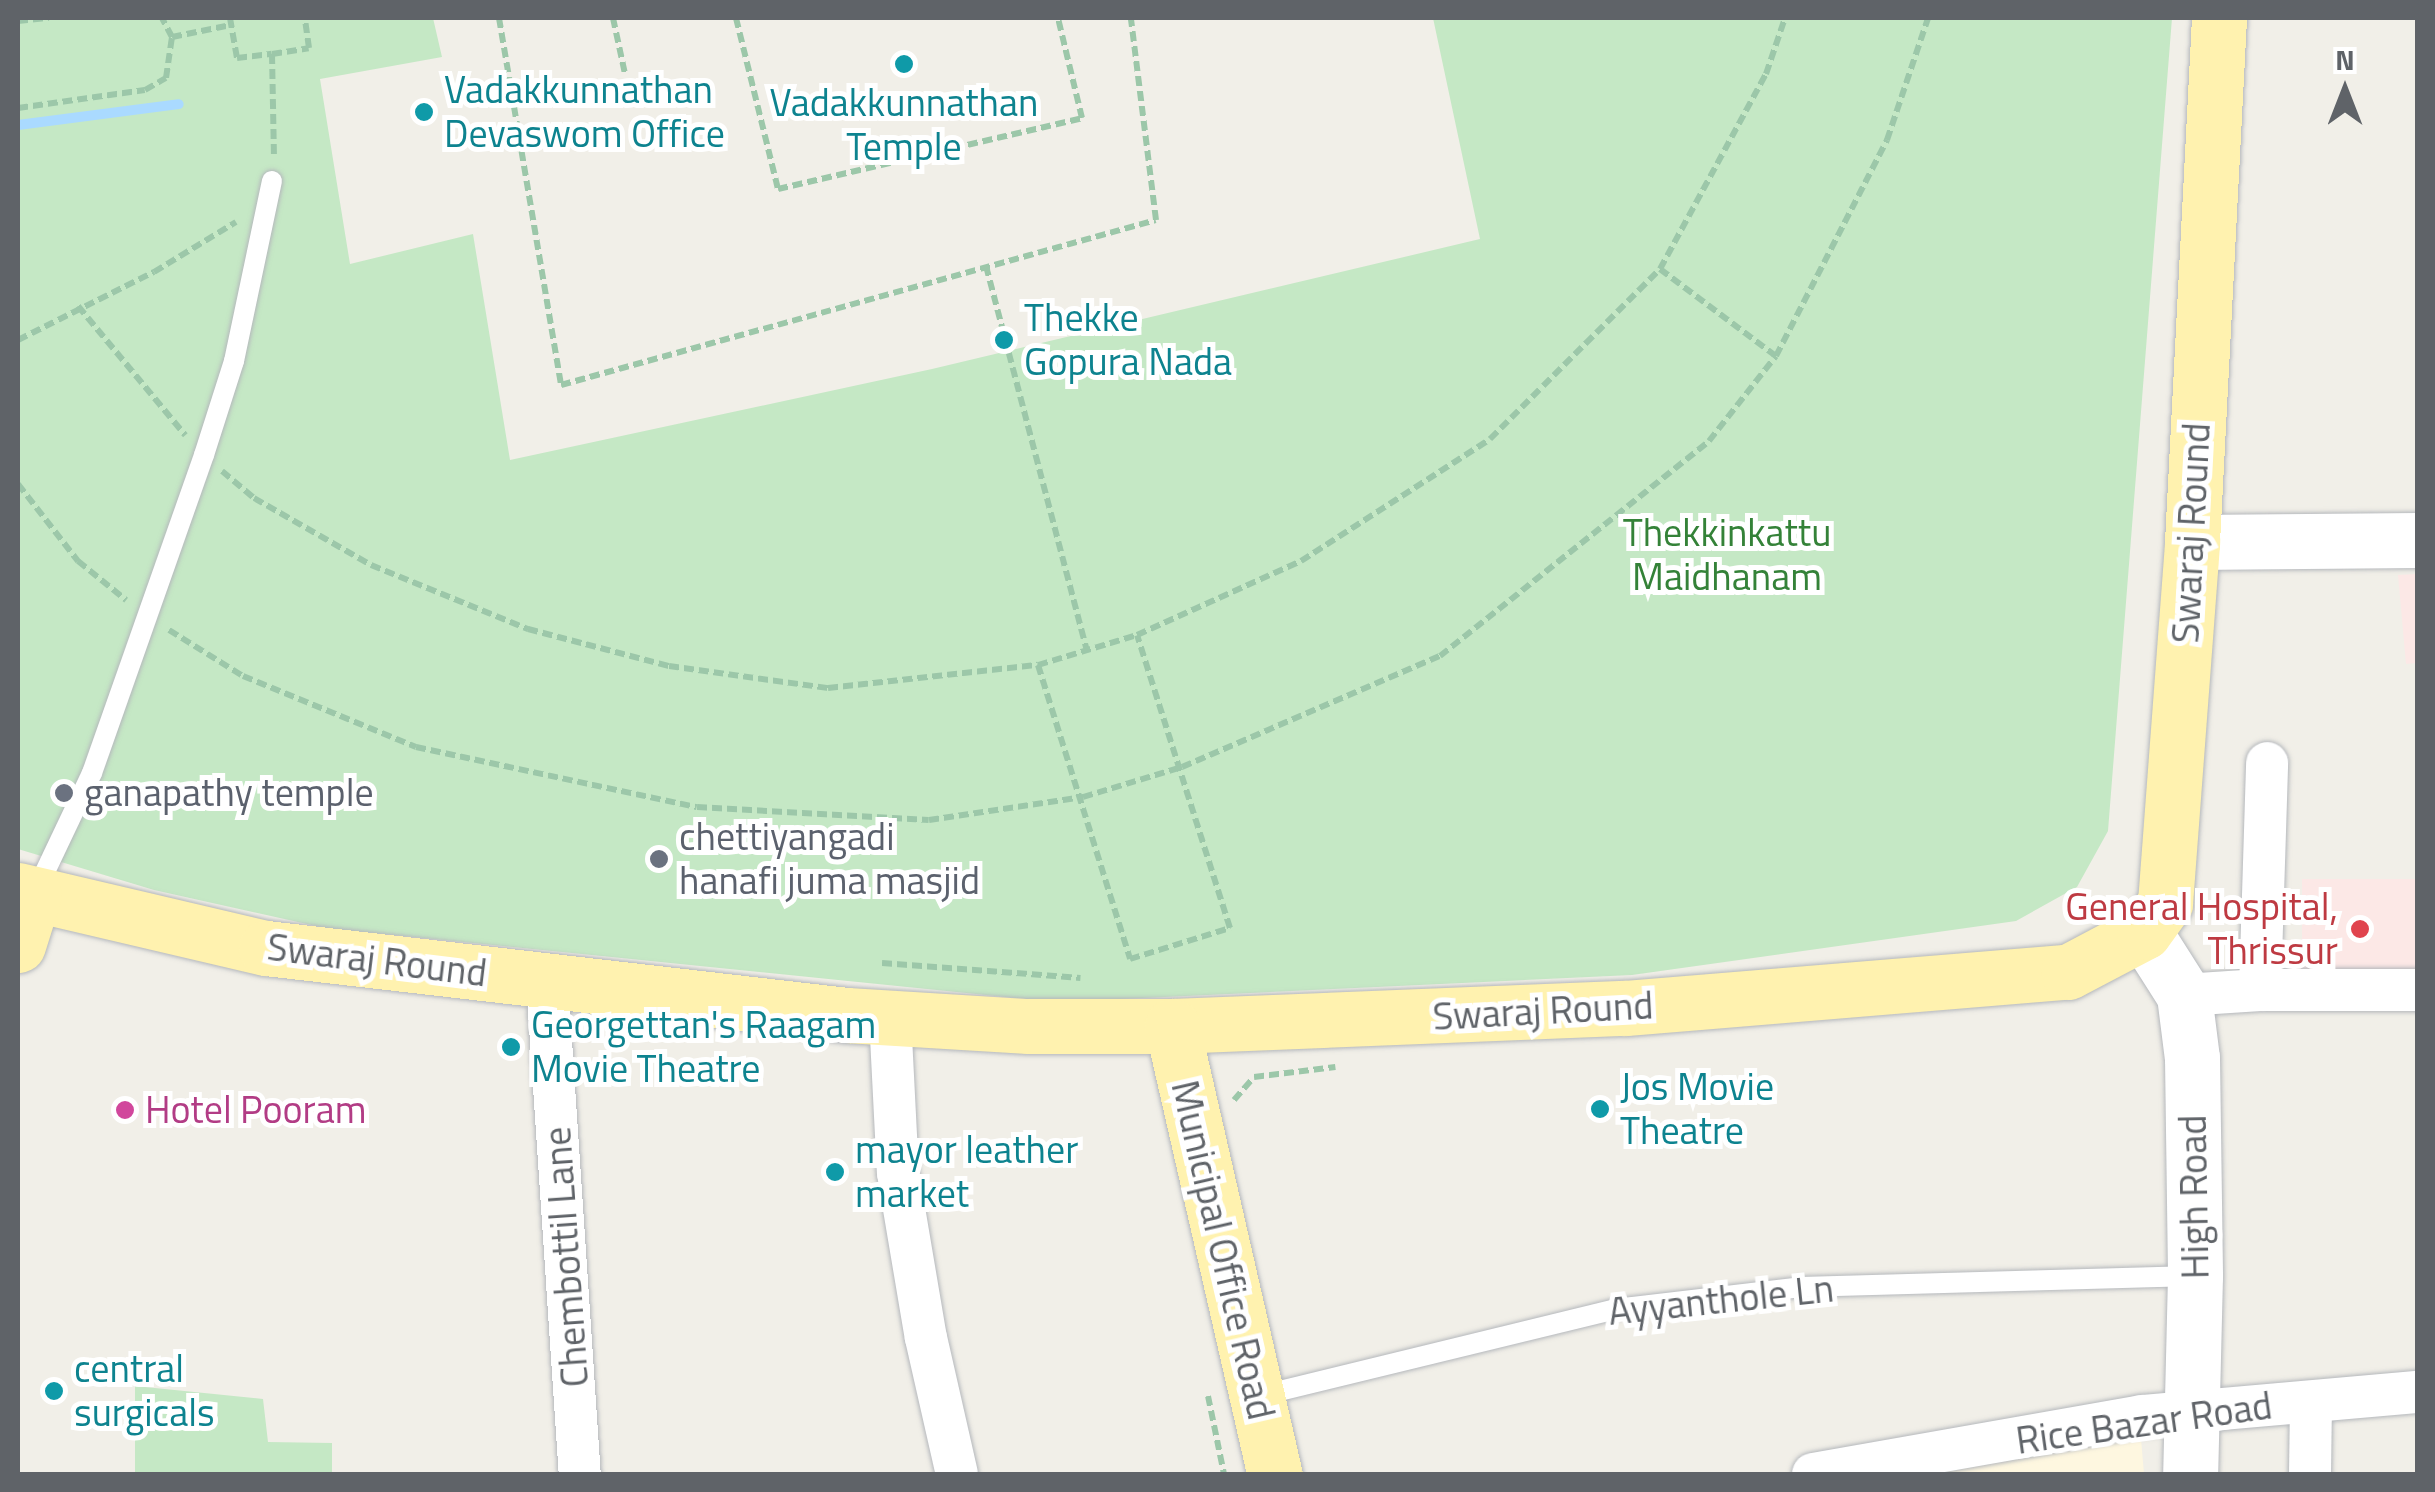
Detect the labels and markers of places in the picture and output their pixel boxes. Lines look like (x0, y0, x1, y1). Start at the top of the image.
marker: Vadakkunnathan Temple (893, 53, 915, 75)
place label: Vadakkunnathan Devaswom Office (444, 67, 725, 156)
place label: Vadakkunnathan Temple (770, 80, 1038, 170)
marker: Vadakkunnathan Devaswom Office (413, 101, 435, 123)
place label: Thekke Gopura Nada (1024, 295, 1232, 384)
marker: Thekke Gopura Nada (993, 329, 1015, 351)
place label: ganapathy temple (84, 770, 374, 816)
marker: ganapathy temple (53, 782, 75, 804)
place label: chettiyangadi hanafi juma masjid (679, 814, 980, 904)
marker: chettiyangadi hanafi juma masjid (648, 848, 670, 870)
place label: General Hospital, Thrissur (2065, 884, 2338, 974)
marker: General Hospital, Thrissur (2347, 916, 2373, 942)
place label: Georgettan's Raagam Movie Theatre (531, 1002, 876, 1092)
marker: Georgettan's Raagam Movie Theatre (500, 1036, 522, 1058)
place label: Jos Movie Theatre (1620, 1064, 1774, 1154)
place label: Hotel Pooram (145, 1087, 367, 1133)
marker: Jos Movie Theatre (1589, 1098, 1611, 1120)
marker: Hotel Pooram (114, 1099, 136, 1121)
place label: mayor leather market (855, 1127, 1078, 1216)
marker: mayor leather market (824, 1161, 846, 1183)
place label: central surgicals (74, 1346, 215, 1436)
marker: central surgicals (43, 1380, 65, 1402)

